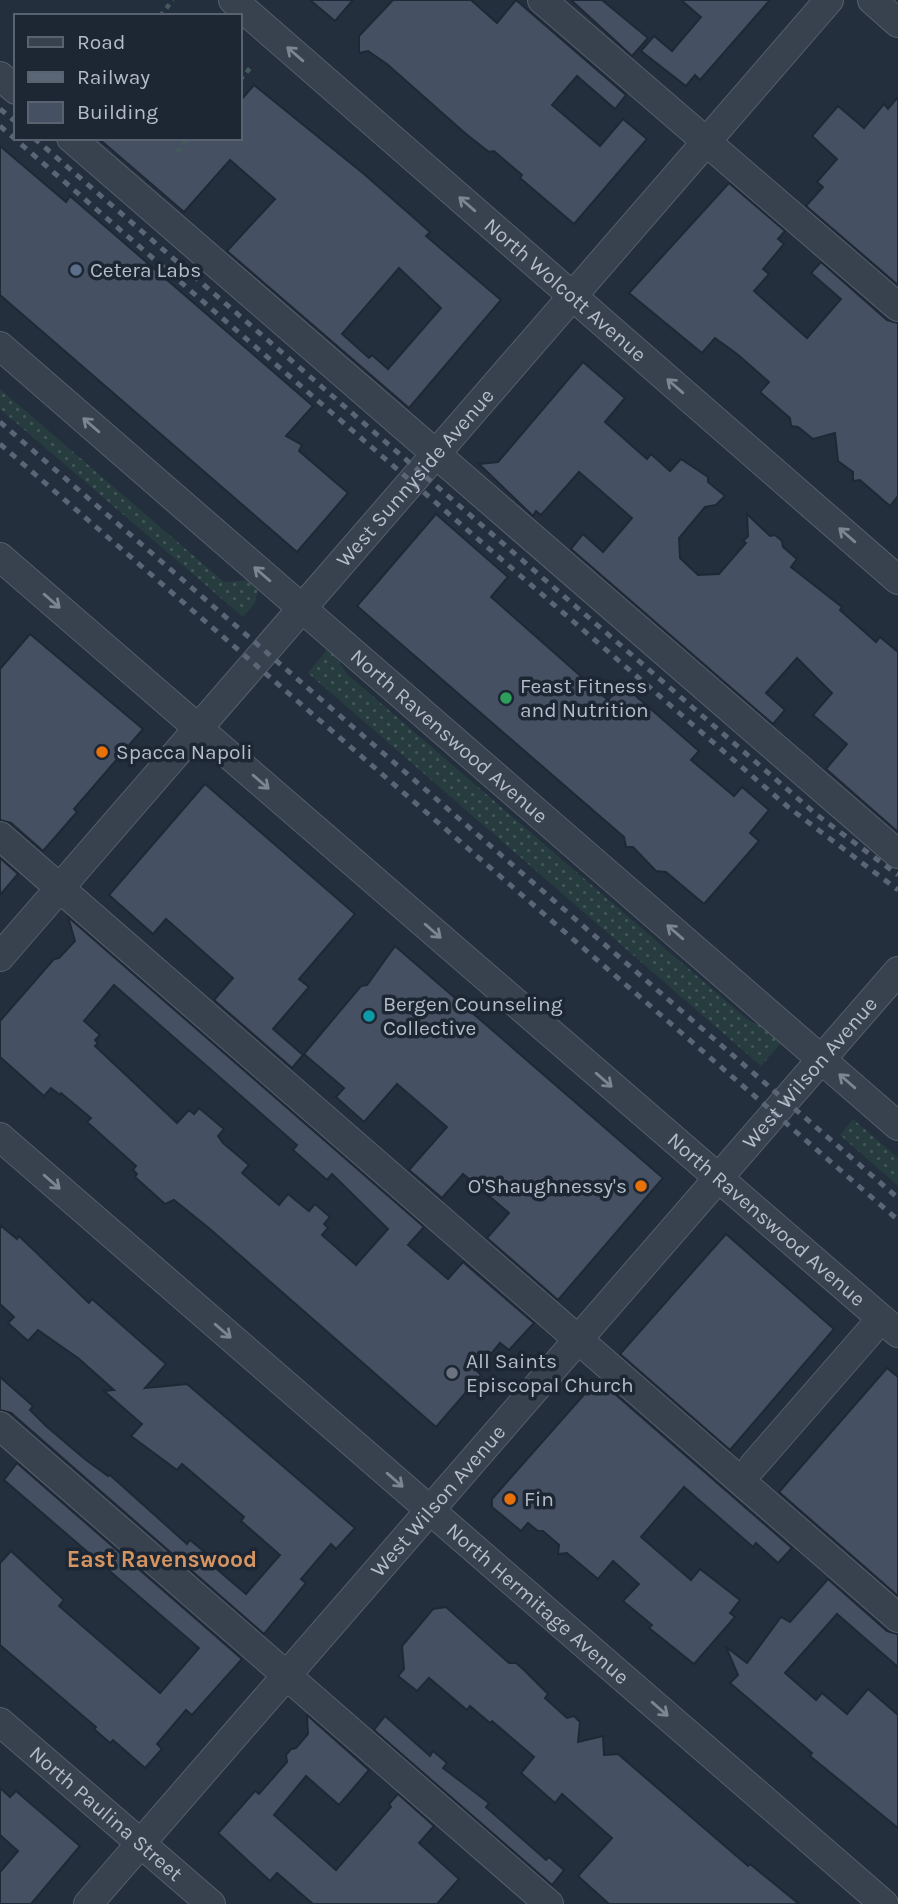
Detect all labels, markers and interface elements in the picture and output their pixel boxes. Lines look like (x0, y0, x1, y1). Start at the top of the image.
legend (14, 14, 242, 140)
text: Road (77, 30, 125, 54)
one-way arrow (287, 46, 305, 62)
text: Railway (77, 65, 150, 89)
text: Building (77, 100, 158, 124)
one-way arrow (458, 196, 476, 212)
street label: North Wolcott Avenue (480, 213, 651, 367)
place label: Cetera Labs (90, 258, 201, 282)
marker: Cetera Labs (68, 262, 84, 278)
one-way arrow (667, 377, 684, 394)
street label: West Sunnyside Avenue (331, 384, 499, 572)
one-way arrow (82, 417, 100, 433)
one-way arrow (838, 527, 856, 543)
one-way arrow (254, 566, 272, 582)
one-way arrow (43, 593, 61, 609)
street label: North Ravenswood Avenue (346, 644, 553, 828)
place label: Feast Fitness and Nutrition (520, 674, 649, 722)
marker: Feast Fitness and Nutrition (498, 690, 514, 706)
place label: Spacca Napoli (116, 740, 253, 764)
marker: Spacca Napoli (94, 744, 110, 760)
one-way arrow (252, 773, 270, 789)
one-way arrow (424, 923, 442, 939)
one-way arrow (666, 924, 684, 940)
place label: Bergen Counseling Collective (383, 992, 563, 1040)
street label: West Wilson Avenue (737, 992, 882, 1153)
marker: Bergen Counseling Collective (361, 1008, 377, 1024)
one-way arrow (595, 1072, 613, 1088)
one-way arrow (838, 1073, 856, 1089)
street label: North Ravenswood Avenue (663, 1127, 870, 1311)
one-way arrow (42, 1174, 60, 1190)
place label: O'Shaughnessy's (468, 1174, 627, 1198)
marker: O'Shaughnessy's (633, 1178, 649, 1194)
one-way arrow (214, 1323, 232, 1339)
place label: All Saints Episcopal Church (466, 1349, 634, 1397)
marker: All Saints Episcopal Church (444, 1365, 460, 1381)
street label: West Wilson Avenue (366, 1420, 510, 1582)
one-way arrow (386, 1472, 404, 1488)
place label: Fin (524, 1487, 554, 1511)
marker: Fin (502, 1491, 518, 1507)
street label: North Hermitage Avenue (442, 1518, 634, 1689)
district label: East Ravenswood (67, 1546, 257, 1573)
one-way arrow (651, 1701, 669, 1717)
street label: North Paulina Street (25, 1741, 187, 1886)

